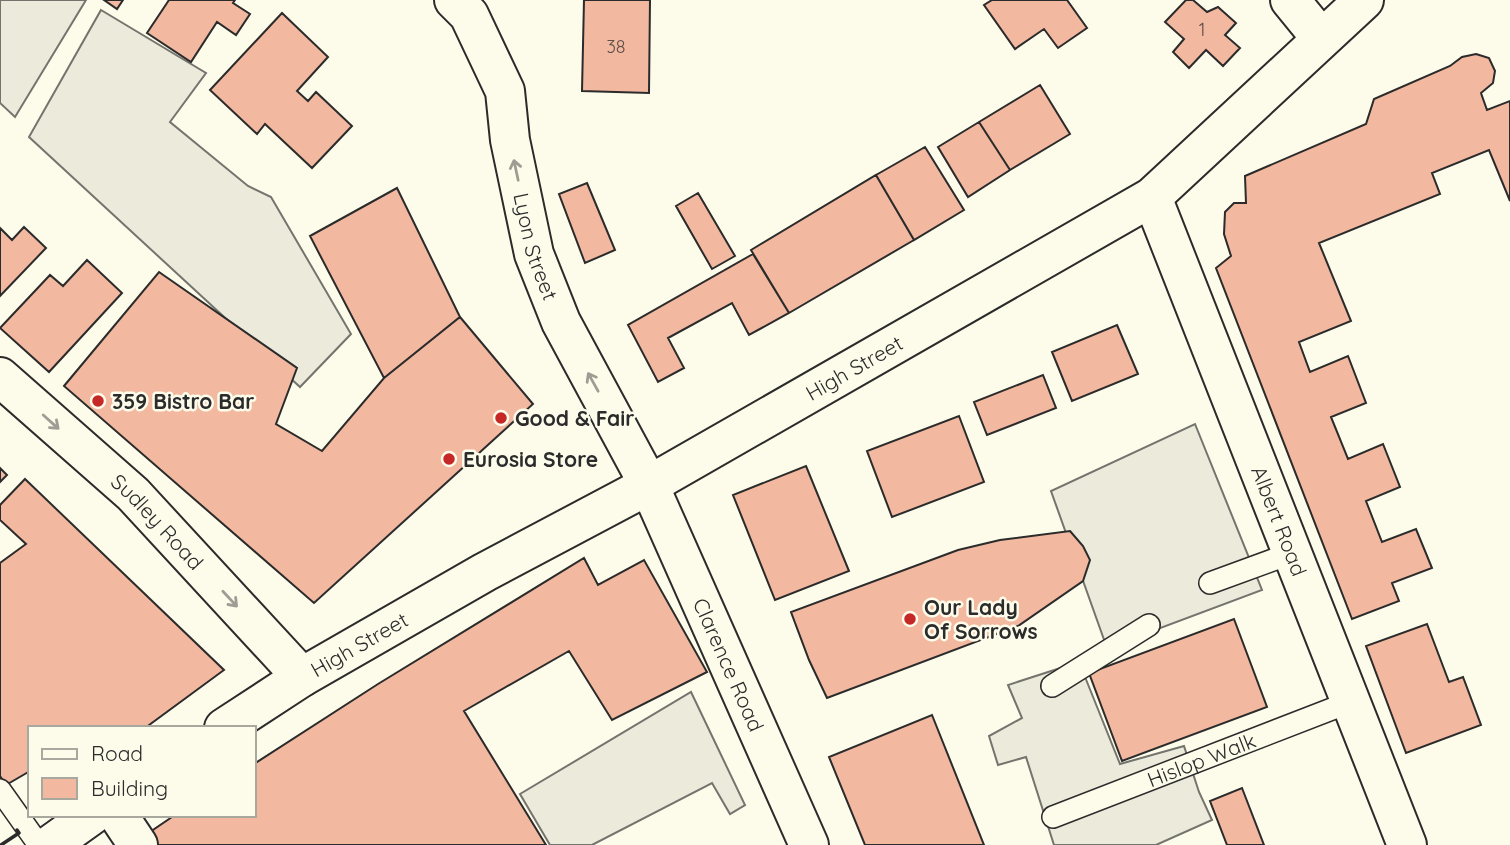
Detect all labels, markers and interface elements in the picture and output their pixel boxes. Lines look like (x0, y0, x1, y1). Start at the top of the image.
house number: 1 (1199, 18, 1205, 41)
house number: 38 (606, 35, 626, 58)
one-way arrow (509, 159, 523, 182)
street label: Lyon Street (508, 190, 564, 304)
street label: High Street (801, 330, 907, 406)
one-way arrow (586, 372, 599, 393)
place label: 359 Bistro Bar (112, 388, 254, 414)
marker: 359 Bistro Bar (90, 393, 106, 409)
place label: Good & Fair (515, 405, 634, 431)
marker: Good & Fair (493, 410, 509, 426)
one-way arrow (42, 414, 60, 430)
place label: Eurosia Store (463, 446, 598, 472)
marker: Eurosia Store (441, 451, 457, 467)
street label: Albert Road (1246, 462, 1313, 580)
street label: Sudley Road (106, 468, 209, 575)
one-way arrow (222, 590, 238, 608)
street label: Clarence Road (688, 594, 770, 735)
place label: Our Lady Of Sorrows (924, 594, 1038, 644)
street label: High Street (306, 606, 412, 682)
marker: Our Lady Of Sorrows (902, 611, 918, 627)
legend (28, 726, 256, 817)
street label: Hislop Walk (1143, 727, 1259, 792)
text: Road (91, 740, 143, 766)
text: Building (91, 775, 168, 801)

